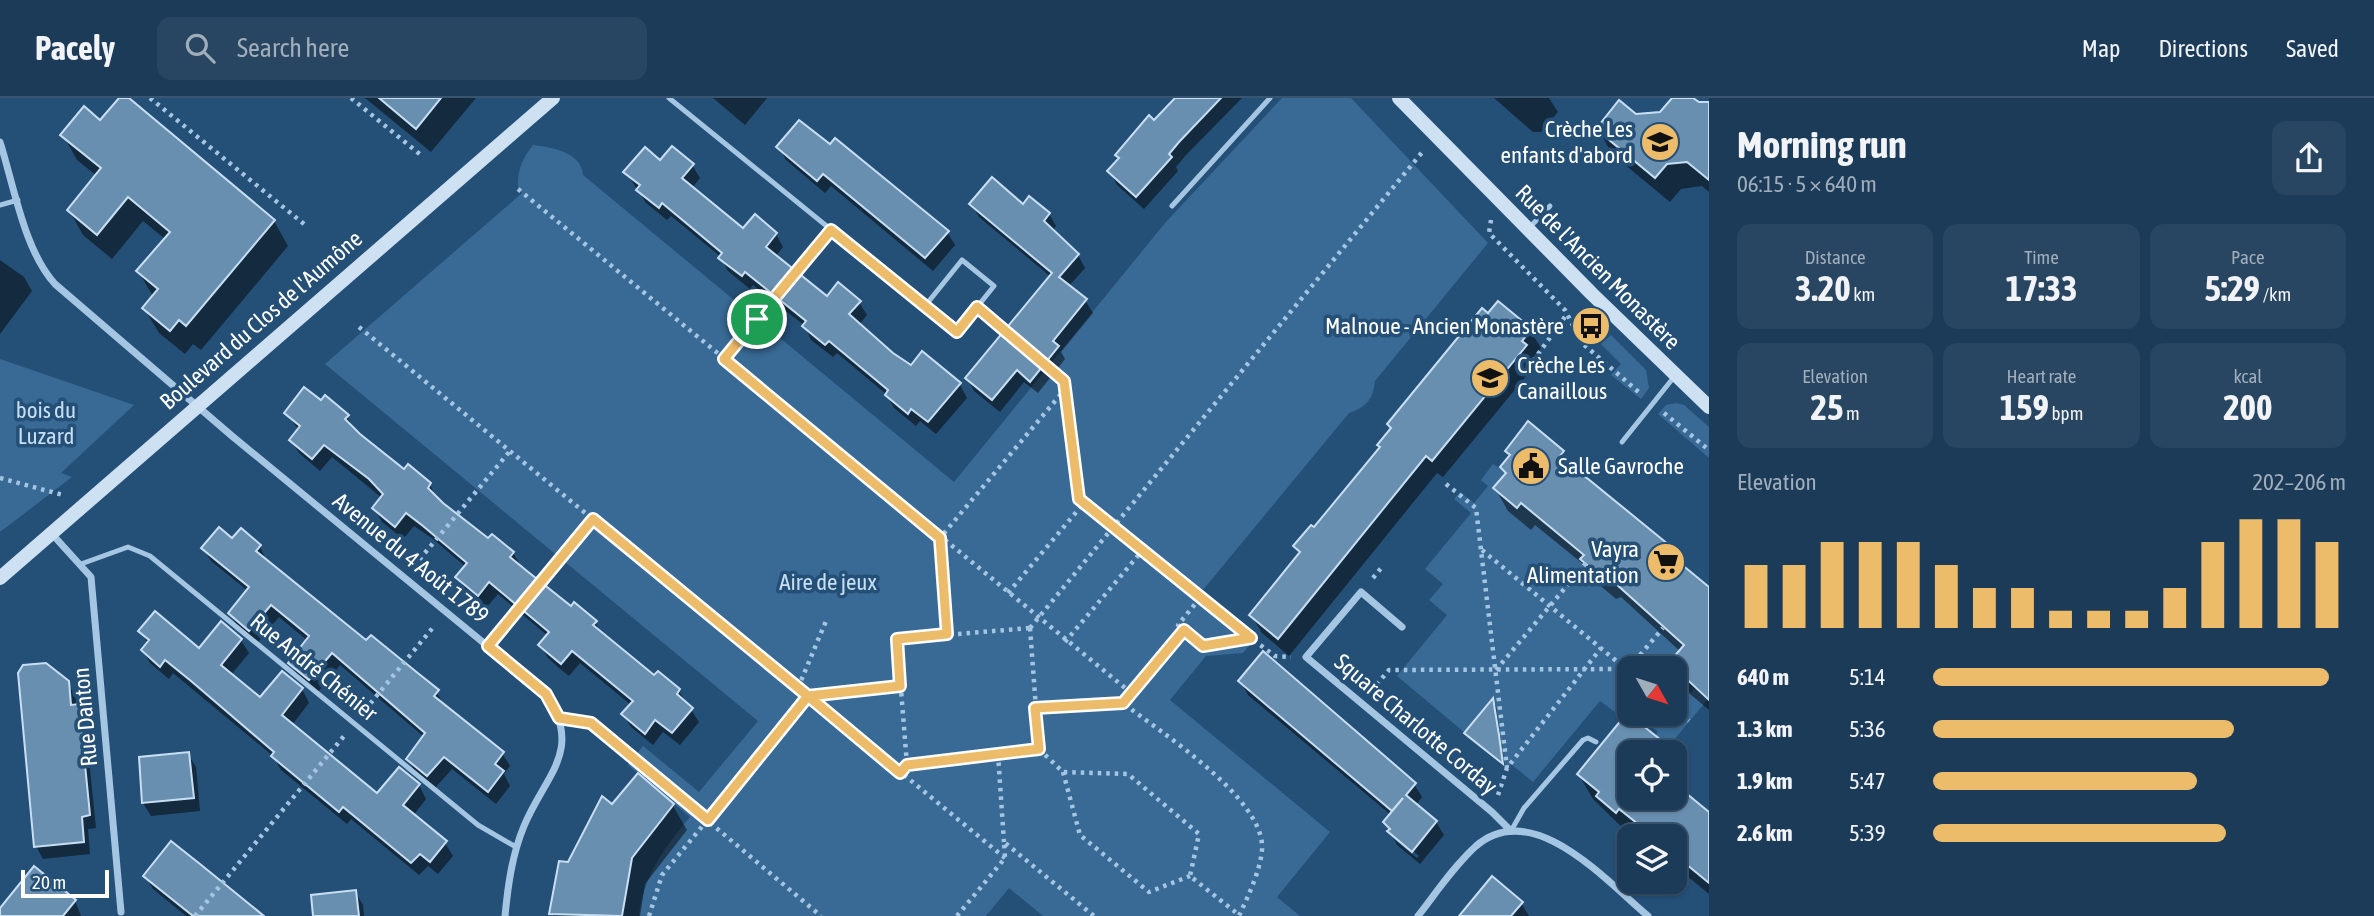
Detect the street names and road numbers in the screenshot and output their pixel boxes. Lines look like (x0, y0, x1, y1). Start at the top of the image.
street label: Rue de l'Ancien Monastère (1510, 179, 1686, 355)
street label: Boulevard du Clos de l'Aumône (155, 225, 367, 415)
street label: Avenue du 4 Août 1789 (328, 487, 494, 629)
street label: Rue André Chénier (245, 608, 384, 727)
street label: Square Charlotte Corday (1329, 648, 1503, 800)
street label: Rue Danton (68, 666, 102, 768)

